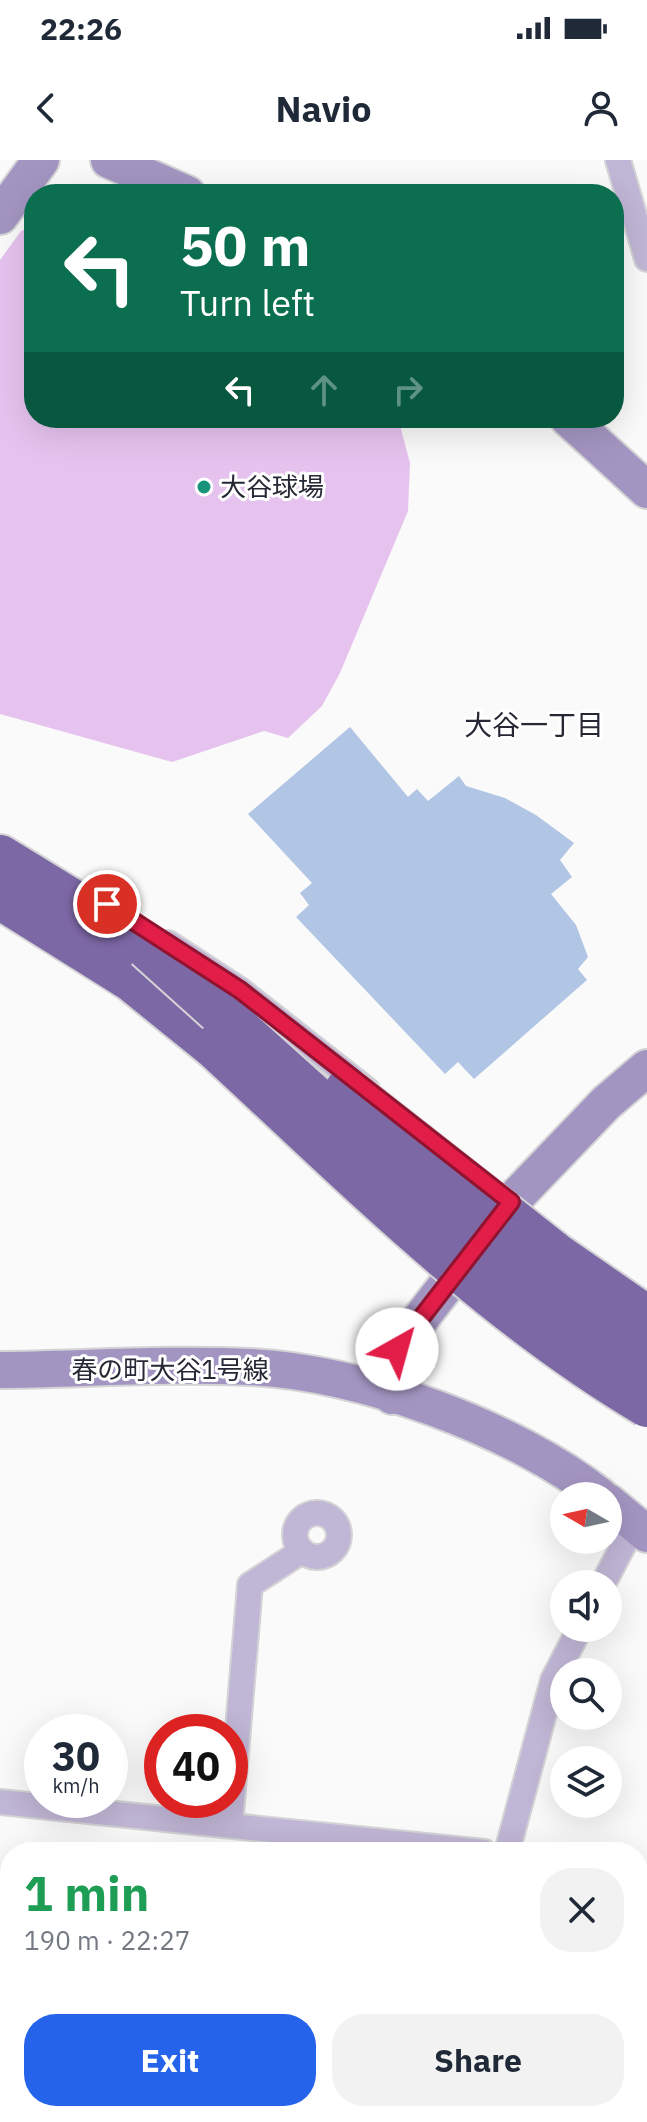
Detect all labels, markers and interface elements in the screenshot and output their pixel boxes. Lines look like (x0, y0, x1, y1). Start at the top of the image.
text: 22:26 (40, 9, 122, 48)
text: Navio (275, 85, 372, 132)
icon: back (24, 86, 68, 130)
icon: person (579, 86, 623, 130)
text: 50 m (180, 209, 310, 281)
icon: left (48, 216, 152, 320)
text: Turn left (180, 279, 315, 326)
icon: left (218, 368, 262, 412)
icon: ahead (302, 368, 346, 412)
icon: right (386, 368, 430, 412)
place label: 大谷球場 (220, 469, 324, 503)
marker: 大谷球場 (195, 478, 213, 496)
district label: 大谷一丁目 (464, 706, 604, 743)
pin (73, 870, 141, 938)
icon: arrive (85, 882, 129, 926)
position arrow (355, 1307, 439, 1391)
street label: 春の町大谷1号線 (71, 1352, 269, 1386)
north arrow (550, 1482, 622, 1554)
map controls (550, 1482, 622, 1818)
button: sound (550, 1570, 622, 1642)
button: search (550, 1658, 622, 1730)
speed limit sign: 40 (144, 1714, 248, 1818)
text: 30 (52, 1730, 100, 1782)
button: layers (550, 1746, 622, 1818)
text: km/h (52, 1772, 100, 1799)
text: 1 min (24, 1862, 149, 1924)
button: close (540, 1868, 624, 1952)
text: 190 m · 22:27 (24, 1923, 190, 1957)
button: Exit (24, 2014, 316, 2106)
button: Share (332, 2014, 624, 2106)

